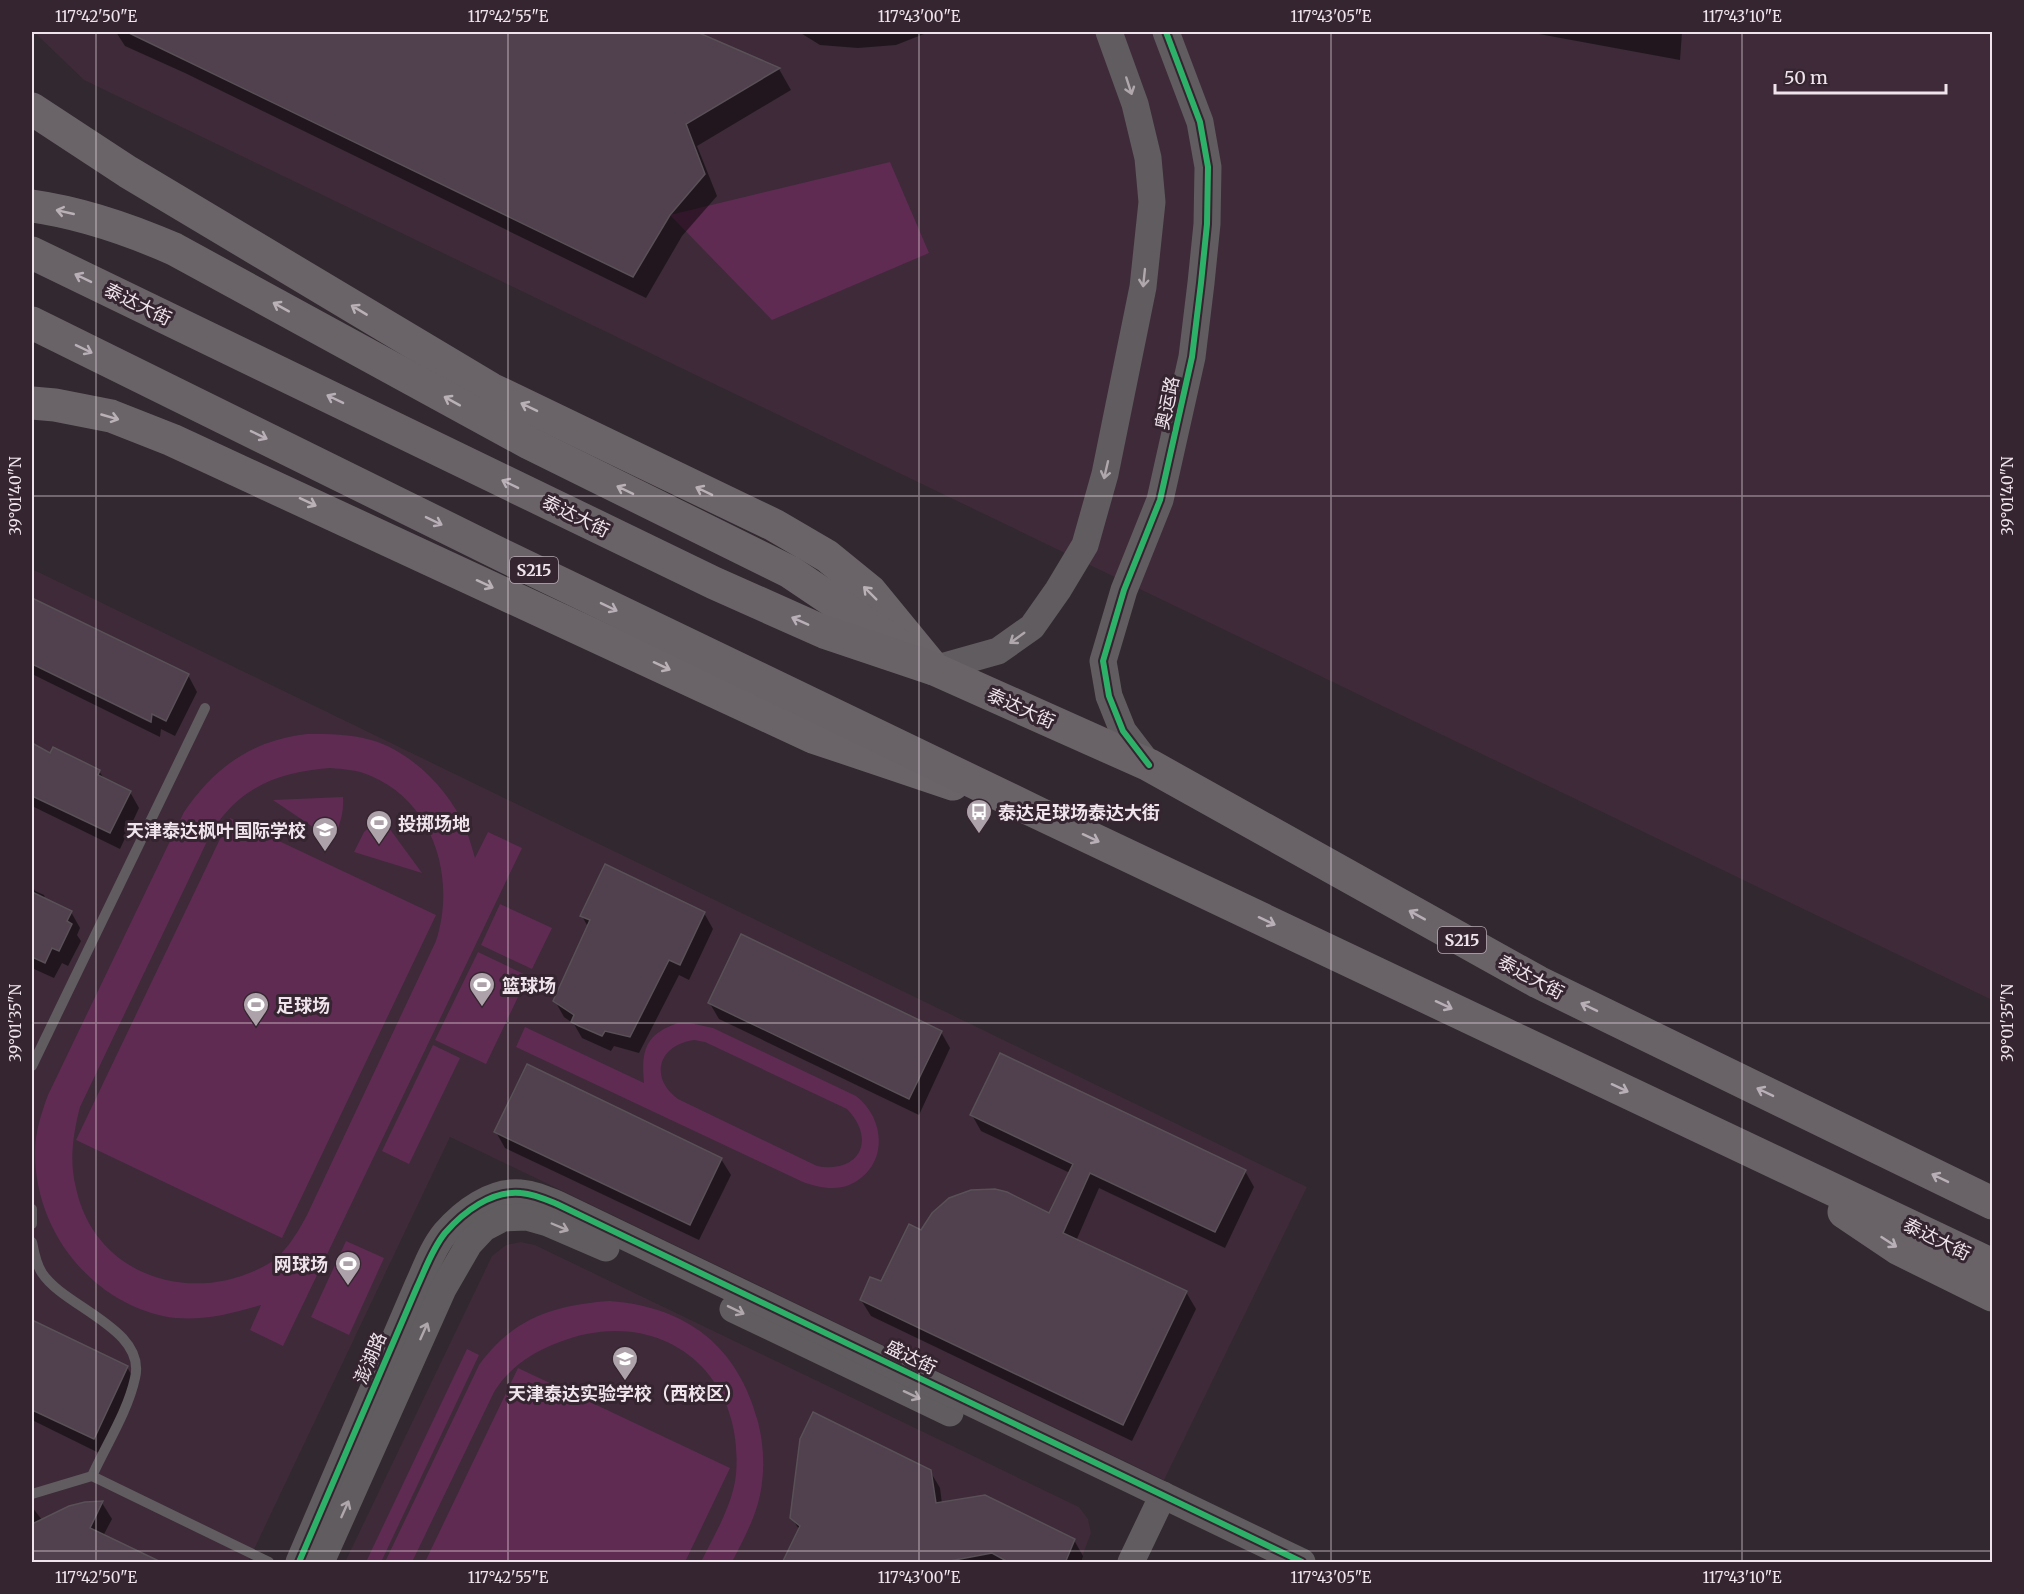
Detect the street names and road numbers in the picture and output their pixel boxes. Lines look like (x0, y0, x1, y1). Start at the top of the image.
street label: 泰达大街 (101, 278, 175, 330)
street label: 奥运路 (1150, 374, 1184, 432)
street label: 泰达大街 (539, 490, 613, 542)
road number: S215 (510, 557, 558, 583)
street label: 泰达大街 (983, 683, 1059, 733)
road number: S215 (1438, 927, 1486, 953)
street label: 泰达大街 (1494, 950, 1568, 1004)
street label: 泰达大街 (1900, 1213, 1974, 1265)
street label: 澎湖路 (349, 1329, 391, 1387)
street label: 盛达街 (882, 1335, 940, 1379)

